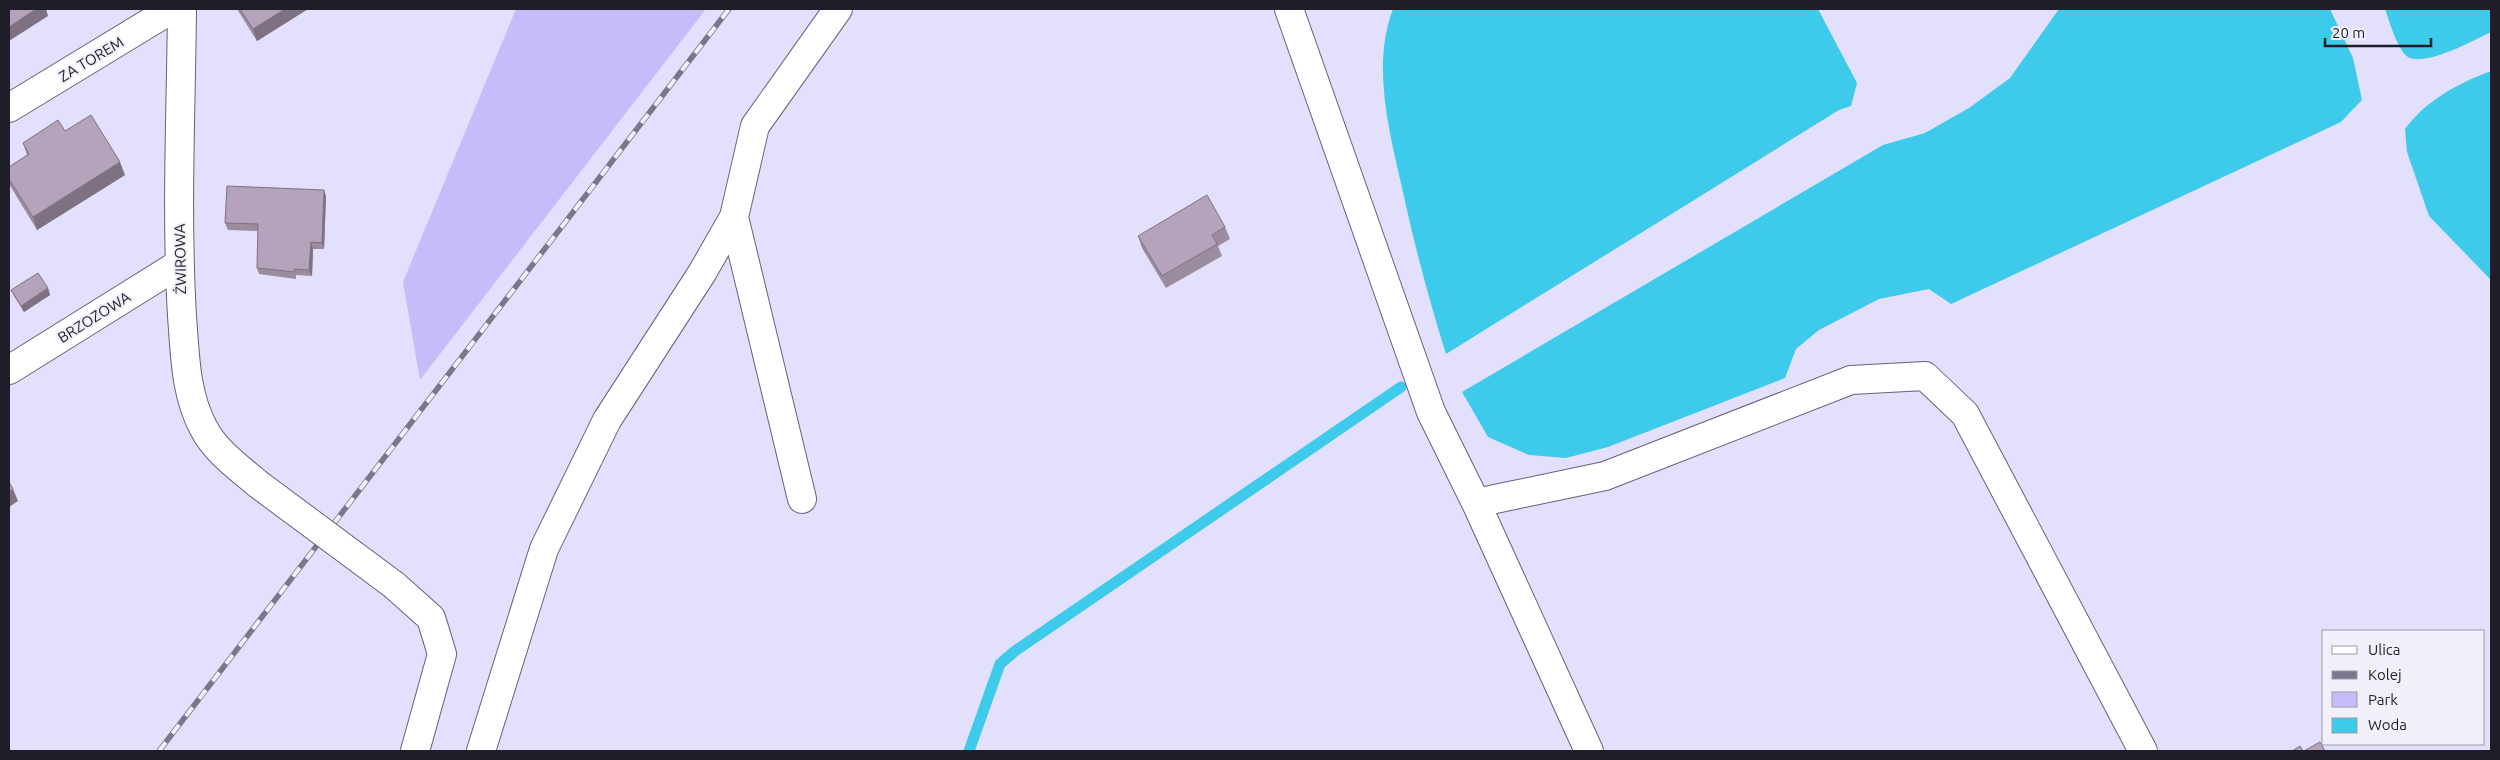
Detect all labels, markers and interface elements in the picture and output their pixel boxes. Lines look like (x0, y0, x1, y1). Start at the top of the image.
scale bar (2325, 15, 2431, 47)
text: 20 m (2332, 24, 2365, 41)
street label: ZA TOREM (56, 33, 126, 85)
street label: ŻWIROWA (171, 223, 189, 294)
street label: BRZOZOWA (55, 288, 134, 346)
legend (2322, 630, 2485, 745)
text: Ulica (2368, 641, 2400, 658)
text: Kolej (2368, 666, 2402, 683)
text: Park (2368, 691, 2398, 708)
text: Woda (2368, 716, 2407, 733)

